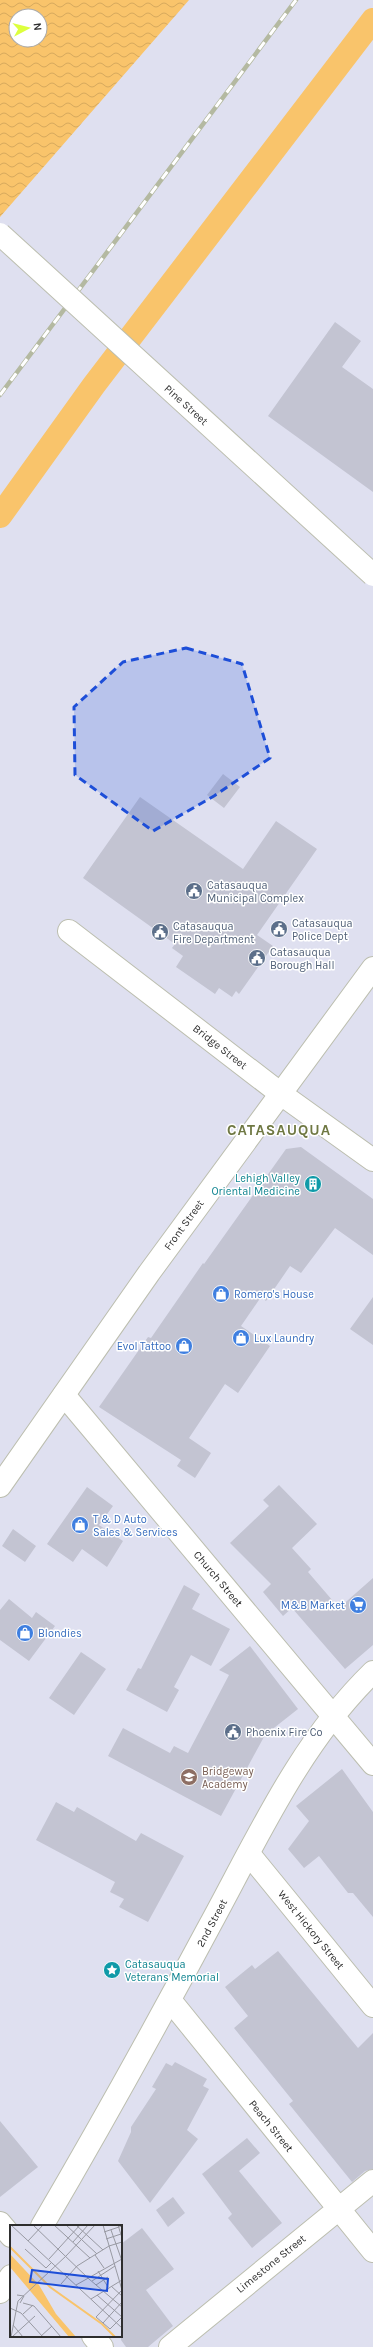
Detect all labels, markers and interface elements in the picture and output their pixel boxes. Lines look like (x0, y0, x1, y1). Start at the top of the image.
north arrow (8, 8, 48, 48)
text: N (30, 22, 44, 32)
street label: Pine Street (161, 382, 211, 428)
place label: Catasauqua Municipal Complex (207, 879, 304, 905)
public building icon: Catasauqua Municipal Complex (184, 881, 204, 901)
place label: Catasauqua Police Dept (292, 917, 353, 943)
public building icon: Catasauqua Police Dept (269, 919, 289, 939)
place label: Catasauqua Fire Department (173, 920, 255, 946)
public building icon: Catasauqua Fire Department (150, 922, 170, 942)
place label: Catasauqua Borough Hall (270, 946, 335, 972)
public building icon: Catasauqua Borough Hall (247, 948, 267, 968)
street label: Bridge Street (190, 1022, 250, 1072)
district label: CATASAUQUA (227, 1121, 331, 1139)
place label: Lehigh Valley Oriental Medicine (211, 1172, 300, 1198)
building icon: Lehigh Valley Oriental Medicine (303, 1174, 323, 1194)
street label: Front Street (161, 1197, 207, 1253)
shop icon: Romero's House (211, 1284, 231, 1304)
place label: Romero's House (234, 1288, 314, 1301)
shop icon: Lux Laundry (231, 1328, 251, 1348)
place label: Lux Laundry (254, 1332, 314, 1345)
shop icon: Evol Tattoo (174, 1336, 194, 1356)
place label: Evol Tattoo (117, 1340, 171, 1353)
place label: T & D Auto Sales & Services (93, 1513, 178, 1539)
shop icon: T & D Auto Sales & Services (70, 1515, 90, 1535)
street label: Church Street (191, 1548, 245, 1610)
supermarket icon: M&B Market (348, 1595, 368, 1615)
place label: M&B Market (281, 1599, 345, 1612)
shop icon: Blondies (15, 1623, 35, 1643)
place label: Blondies (38, 1627, 82, 1640)
public building icon: Phoenix Fire Co (223, 1722, 243, 1742)
place label: Phoenix Fire Co (246, 1726, 323, 1739)
place label: Bridgeway Academy (202, 1765, 254, 1791)
school or university icon: Bridgeway Academy (179, 1767, 199, 1787)
street label: West Hickory Street (275, 1888, 347, 1972)
street label: 2nd Street (194, 1897, 230, 1949)
place label: Catasauqua Veterans Memorial (125, 1958, 219, 1984)
place icon: Catasauqua Veterans Memorial (102, 1960, 122, 1980)
street label: Peach Street (246, 2097, 296, 2155)
inset map (10, 2225, 122, 2337)
street label: Limestone Street (234, 2232, 308, 2296)

